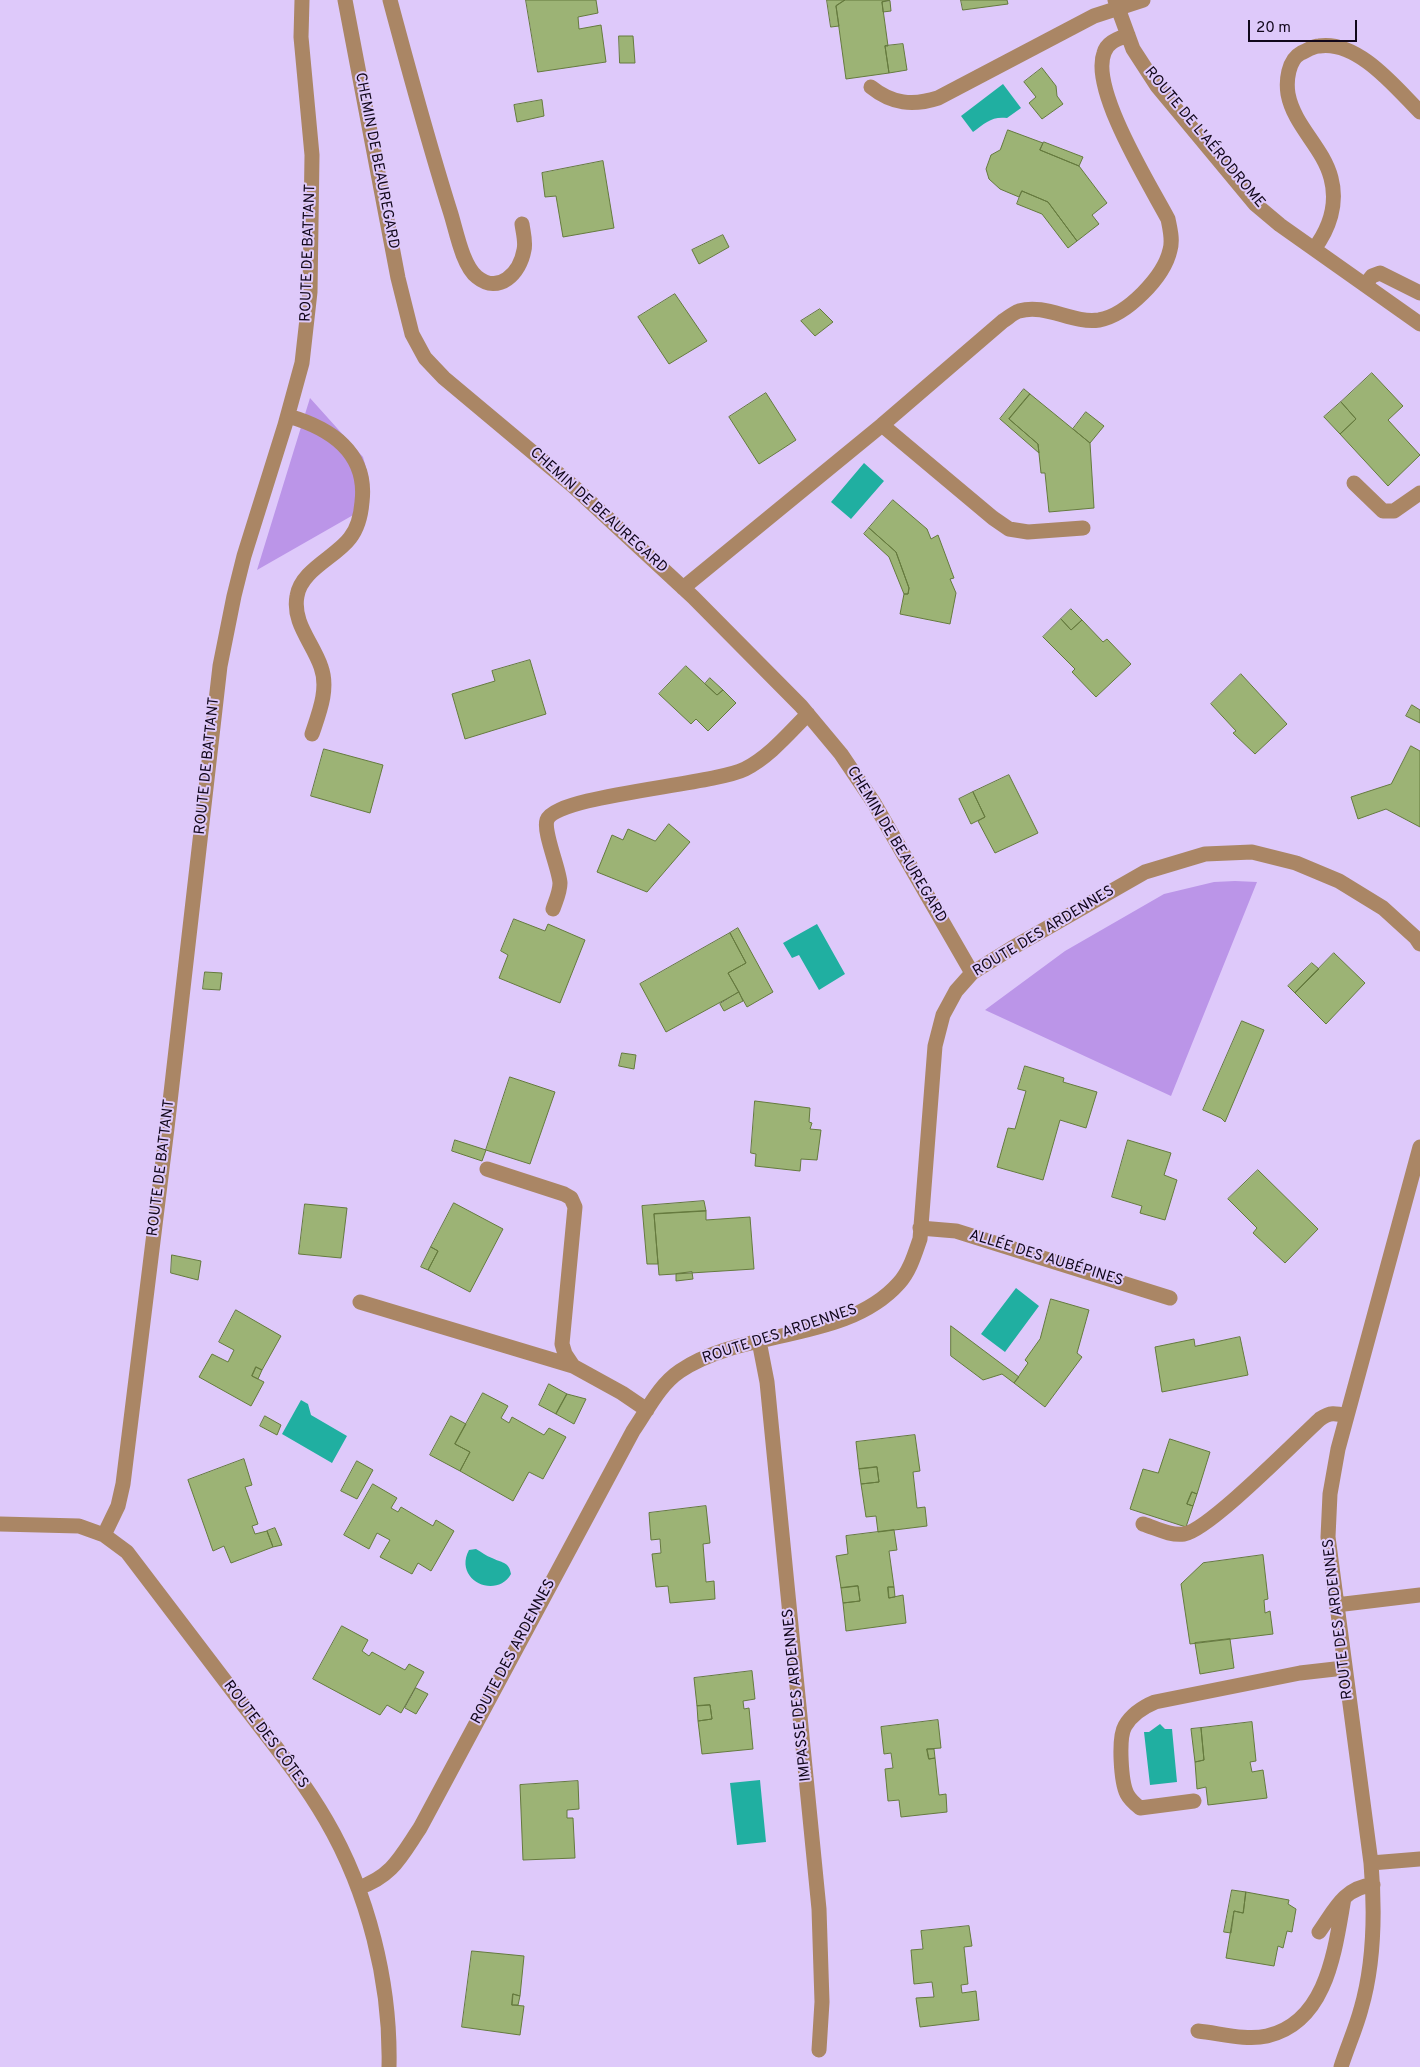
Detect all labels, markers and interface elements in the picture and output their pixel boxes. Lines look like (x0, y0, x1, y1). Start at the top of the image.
scale bar (1250, 10, 1359, 42)
text: 20 m (1256, 19, 1291, 38)
street label: ROUTE DE L'AÉRODROME (1140, 64, 1268, 212)
street label: CHEMIN DE BEAUREGARD (350, 71, 402, 251)
street label: ROUTE DE BATTANT (298, 184, 320, 322)
street label: CHEMIN DE BEAUREGARD (525, 444, 671, 578)
street label: ROUTE DE BATTANT (192, 696, 224, 836)
street label: CHEMIN DE BEAUREGARD (842, 764, 950, 926)
street label: ROUTE DES ARDENNES (970, 883, 1118, 981)
street label: ROUTE DE BATTANT (145, 1098, 179, 1238)
street label: ALLÉE DES AUBÉPINES (967, 1227, 1125, 1291)
street label: ROUTE DES ARDENNES (700, 1301, 860, 1369)
street label: ROUTE DES ARDENNES (1320, 1538, 1358, 1700)
street label: ROUTE DES ARDENNES (468, 1576, 560, 1728)
street label: IMPASSE DES ARDENNES (780, 1608, 816, 1782)
street label: ROUTE DES CÔTES (219, 1678, 311, 1792)

